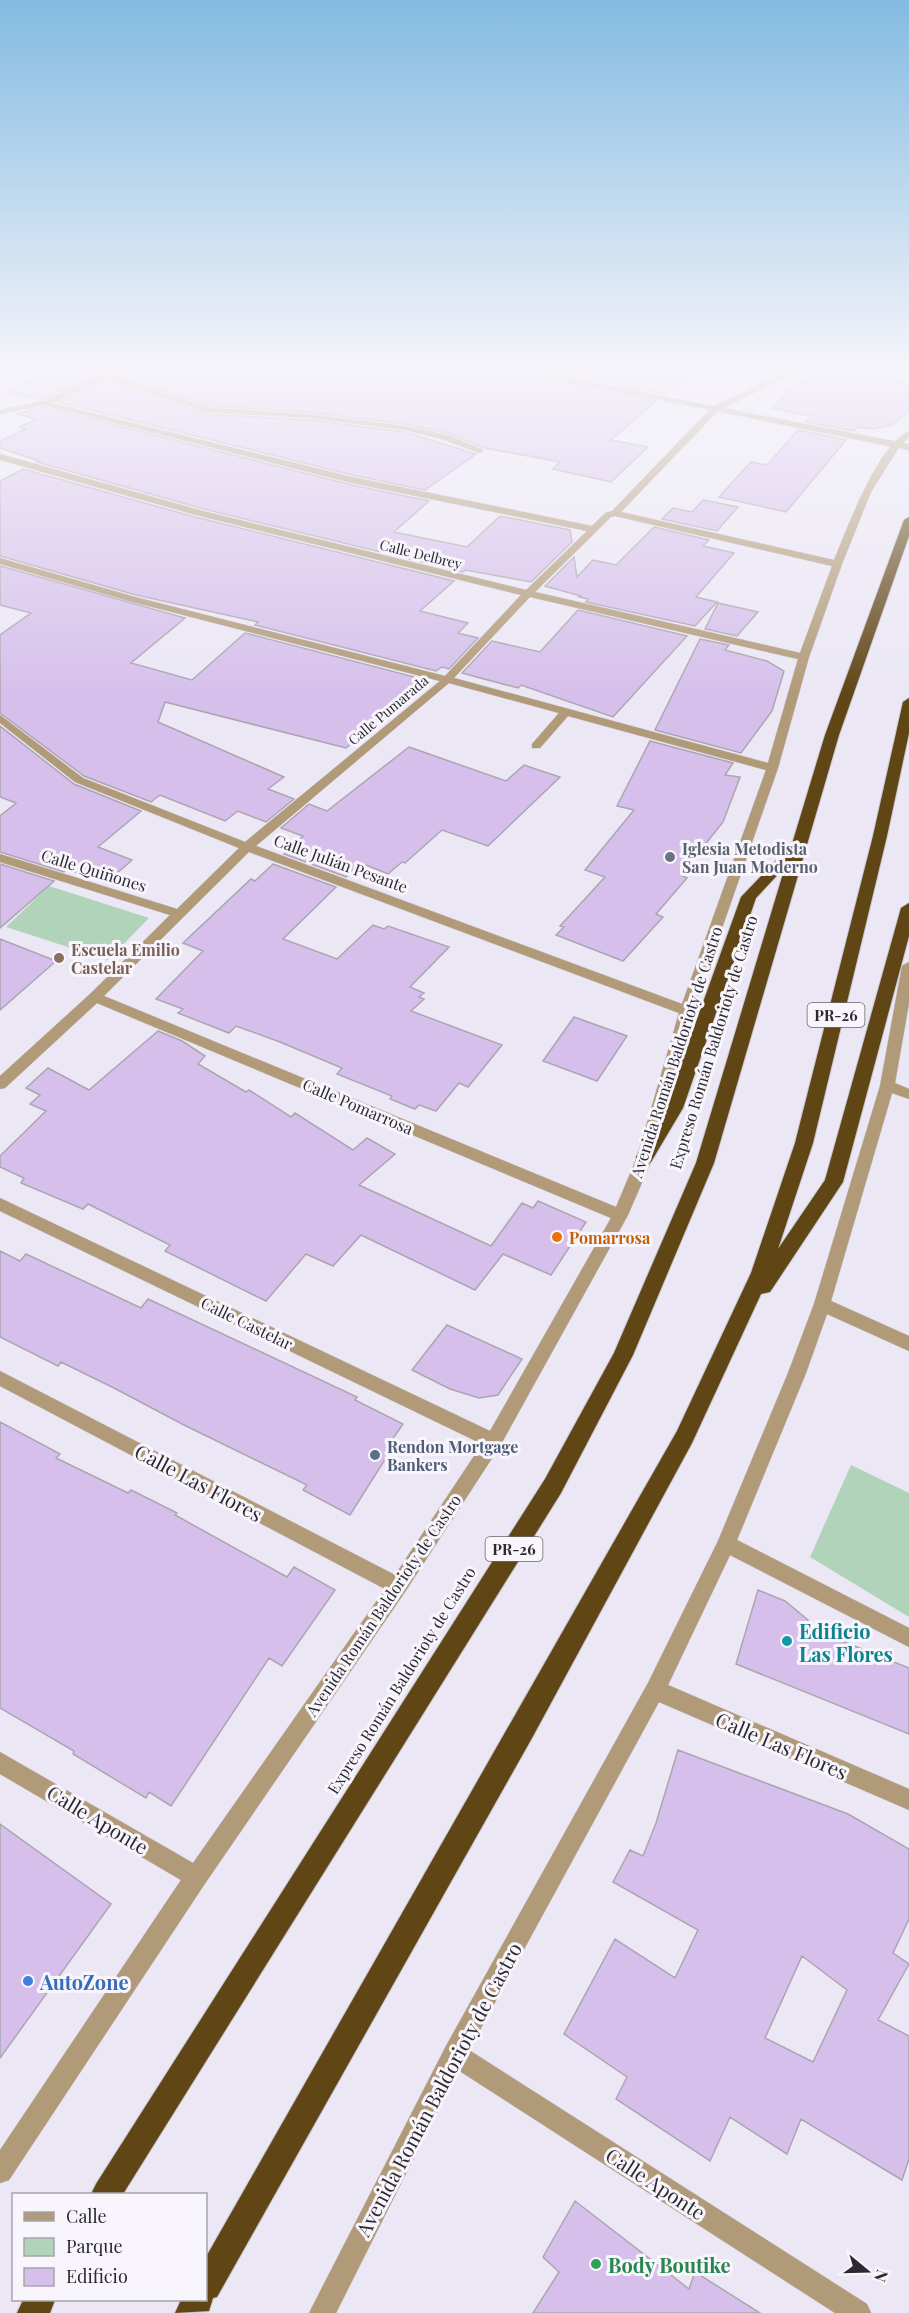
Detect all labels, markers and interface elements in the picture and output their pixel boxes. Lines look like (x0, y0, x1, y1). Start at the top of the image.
street label: Calle Delbrey (378, 535, 464, 573)
street label: Calle Pumarada (344, 671, 432, 749)
street label: Calle Julián Pesante (271, 829, 411, 897)
place label: Iglesia Metodista San Juan Moderno (682, 838, 818, 877)
street label: Calle Quiñones (39, 844, 149, 896)
marker: Iglesia Metodista San Juan Moderno (663, 850, 677, 864)
street label: Expreso Román Baldorioty de Castro (664, 912, 762, 1171)
street label: Avenida Román Baldorioty de Castro (625, 923, 727, 1181)
place label: Escuela Emilio Castelar (71, 939, 180, 978)
marker: Escuela Emilio Castelar (52, 951, 66, 965)
road number: PR-26 (808, 1003, 864, 1027)
street label: Calle Pomarrosa (300, 1073, 416, 1139)
place label: Pomarrosa (569, 1227, 651, 1248)
marker: Pomarrosa (550, 1230, 564, 1244)
street label: Calle Castelar (198, 1292, 296, 1354)
place label: Rendon Mortgage Bankers (387, 1436, 518, 1475)
street label: Calle Las Flores (130, 1437, 268, 1527)
marker: Rendon Mortgage Bankers (368, 1448, 382, 1462)
street label: Avenida Román Baldorioty de Castro (300, 1490, 465, 1721)
road number: PR-26 (486, 1537, 542, 1561)
street label: Expreso Román Baldorioty de Castro (322, 1562, 480, 1798)
place label: Edificio Las Flores (799, 1617, 893, 1667)
marker: Edificio Las Flores (780, 1634, 794, 1648)
street label: Calle Las Flores (712, 1705, 852, 1785)
street label: Calle Aponte (42, 1778, 154, 1860)
street label: Avenida Román Baldorioty de Castro (348, 1937, 527, 2241)
place label: AutoZone (39, 1968, 129, 1995)
marker: AutoZone (21, 1974, 35, 1988)
street label: Calle Aponte (601, 2141, 711, 2225)
legend (12, 2193, 207, 2301)
text: Calle (66, 2204, 107, 2228)
text: Parque (66, 2234, 123, 2258)
north arrow (837, 2241, 897, 2301)
place label: Body Boutike (608, 2251, 731, 2278)
marker: Body Boutike (589, 2257, 603, 2271)
text: Edificio (66, 2264, 128, 2288)
text: N (870, 2267, 893, 2285)

